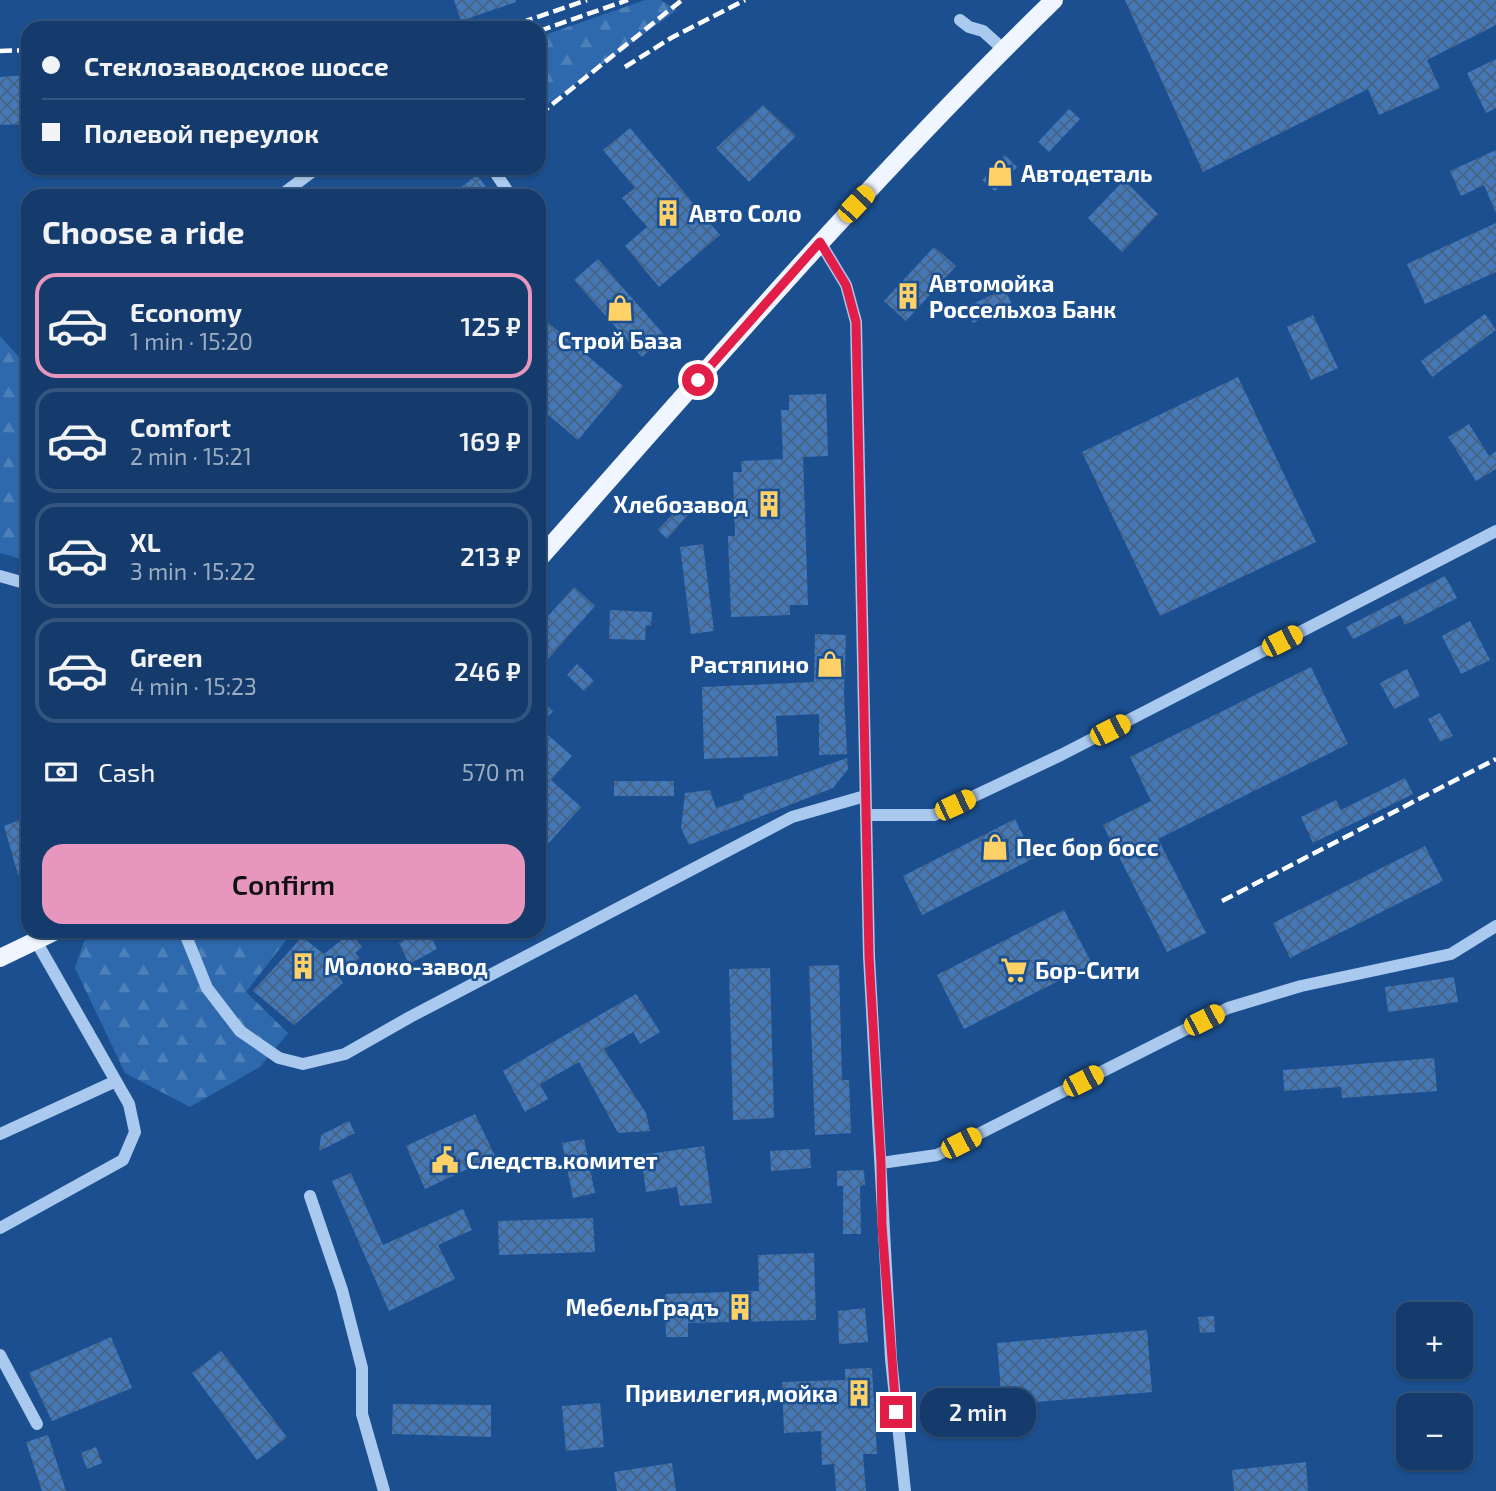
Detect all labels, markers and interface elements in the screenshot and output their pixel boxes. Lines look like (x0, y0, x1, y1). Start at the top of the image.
text: Стеклозаводское шоссе (84, 50, 389, 81)
text: Полевой переулок (84, 117, 319, 148)
shop icon: Автодеталь (985, 158, 1015, 188)
place label: Автодеталь (1021, 159, 1152, 187)
car (834, 181, 879, 227)
building icon: Авто Соло (653, 198, 683, 228)
place label: Авто Соло (689, 199, 802, 227)
text: Choose a ride (42, 212, 245, 250)
place label: Автомойка Россельхоз Банк (929, 269, 1116, 323)
building icon: Автомойка Россельхоз Банк (893, 281, 923, 311)
shop icon: Строй База (605, 293, 635, 323)
icon: car (46, 294, 109, 357)
text: Economy (130, 296, 242, 327)
text: 125 ₽ (460, 310, 521, 341)
place label: Строй База (558, 326, 682, 354)
text: 1 min · 15:20 (130, 327, 253, 355)
route start (682, 364, 714, 396)
icon: car (46, 409, 109, 472)
text: Comfort (130, 411, 231, 442)
text: 169 ₽ (459, 425, 521, 456)
text: 2 min · 15:21 (130, 442, 252, 470)
building icon: Хлебозавод (754, 489, 784, 519)
place label: Хлебозавод (613, 490, 748, 518)
icon: car (46, 524, 109, 587)
text: XL (130, 526, 161, 557)
text: 213 ₽ (460, 540, 521, 571)
text: 3 min · 15:22 (130, 557, 256, 585)
car (1259, 622, 1306, 660)
icon: car (46, 639, 109, 702)
text: Green (130, 641, 203, 672)
shop icon: Растяпино (815, 649, 845, 679)
place label: Растяпино (690, 650, 809, 678)
text: 246 ₽ (454, 655, 521, 686)
text: 4 min · 15:23 (130, 672, 257, 700)
car (1087, 711, 1134, 749)
icon: cash (42, 753, 80, 791)
text: Cash (98, 756, 155, 787)
text: 570 m (462, 758, 525, 786)
car (932, 787, 979, 823)
shop icon: Пес бор босс (980, 832, 1010, 862)
place label: Пес бор босс (1016, 833, 1159, 861)
button: Confirm (42, 844, 525, 924)
building icon: Молоко-завод (288, 951, 318, 981)
place label: Молоко-завод (324, 952, 488, 980)
supermarket icon: Бор-Сити (999, 955, 1029, 985)
place label: Бор-Сити (1035, 956, 1140, 984)
car (1181, 1001, 1228, 1039)
car (1060, 1062, 1107, 1100)
car (938, 1124, 985, 1162)
public building icon: Следств.комитет (430, 1145, 460, 1175)
place label: Следств.комитет (466, 1146, 658, 1174)
building icon: МебельГрадъ (725, 1292, 755, 1322)
place label: МебельГрадъ (565, 1293, 719, 1321)
map controls (1396, 1302, 1473, 1470)
button: + (1396, 1302, 1473, 1379)
building icon: Привилегия,мойка (844, 1378, 874, 1408)
place label: Привилегия,мойка (625, 1379, 838, 1407)
callout: 2 min (920, 1388, 1036, 1436)
button: − (1396, 1393, 1473, 1470)
route end (880, 1396, 912, 1428)
text: 2 min (949, 1398, 1007, 1426)

